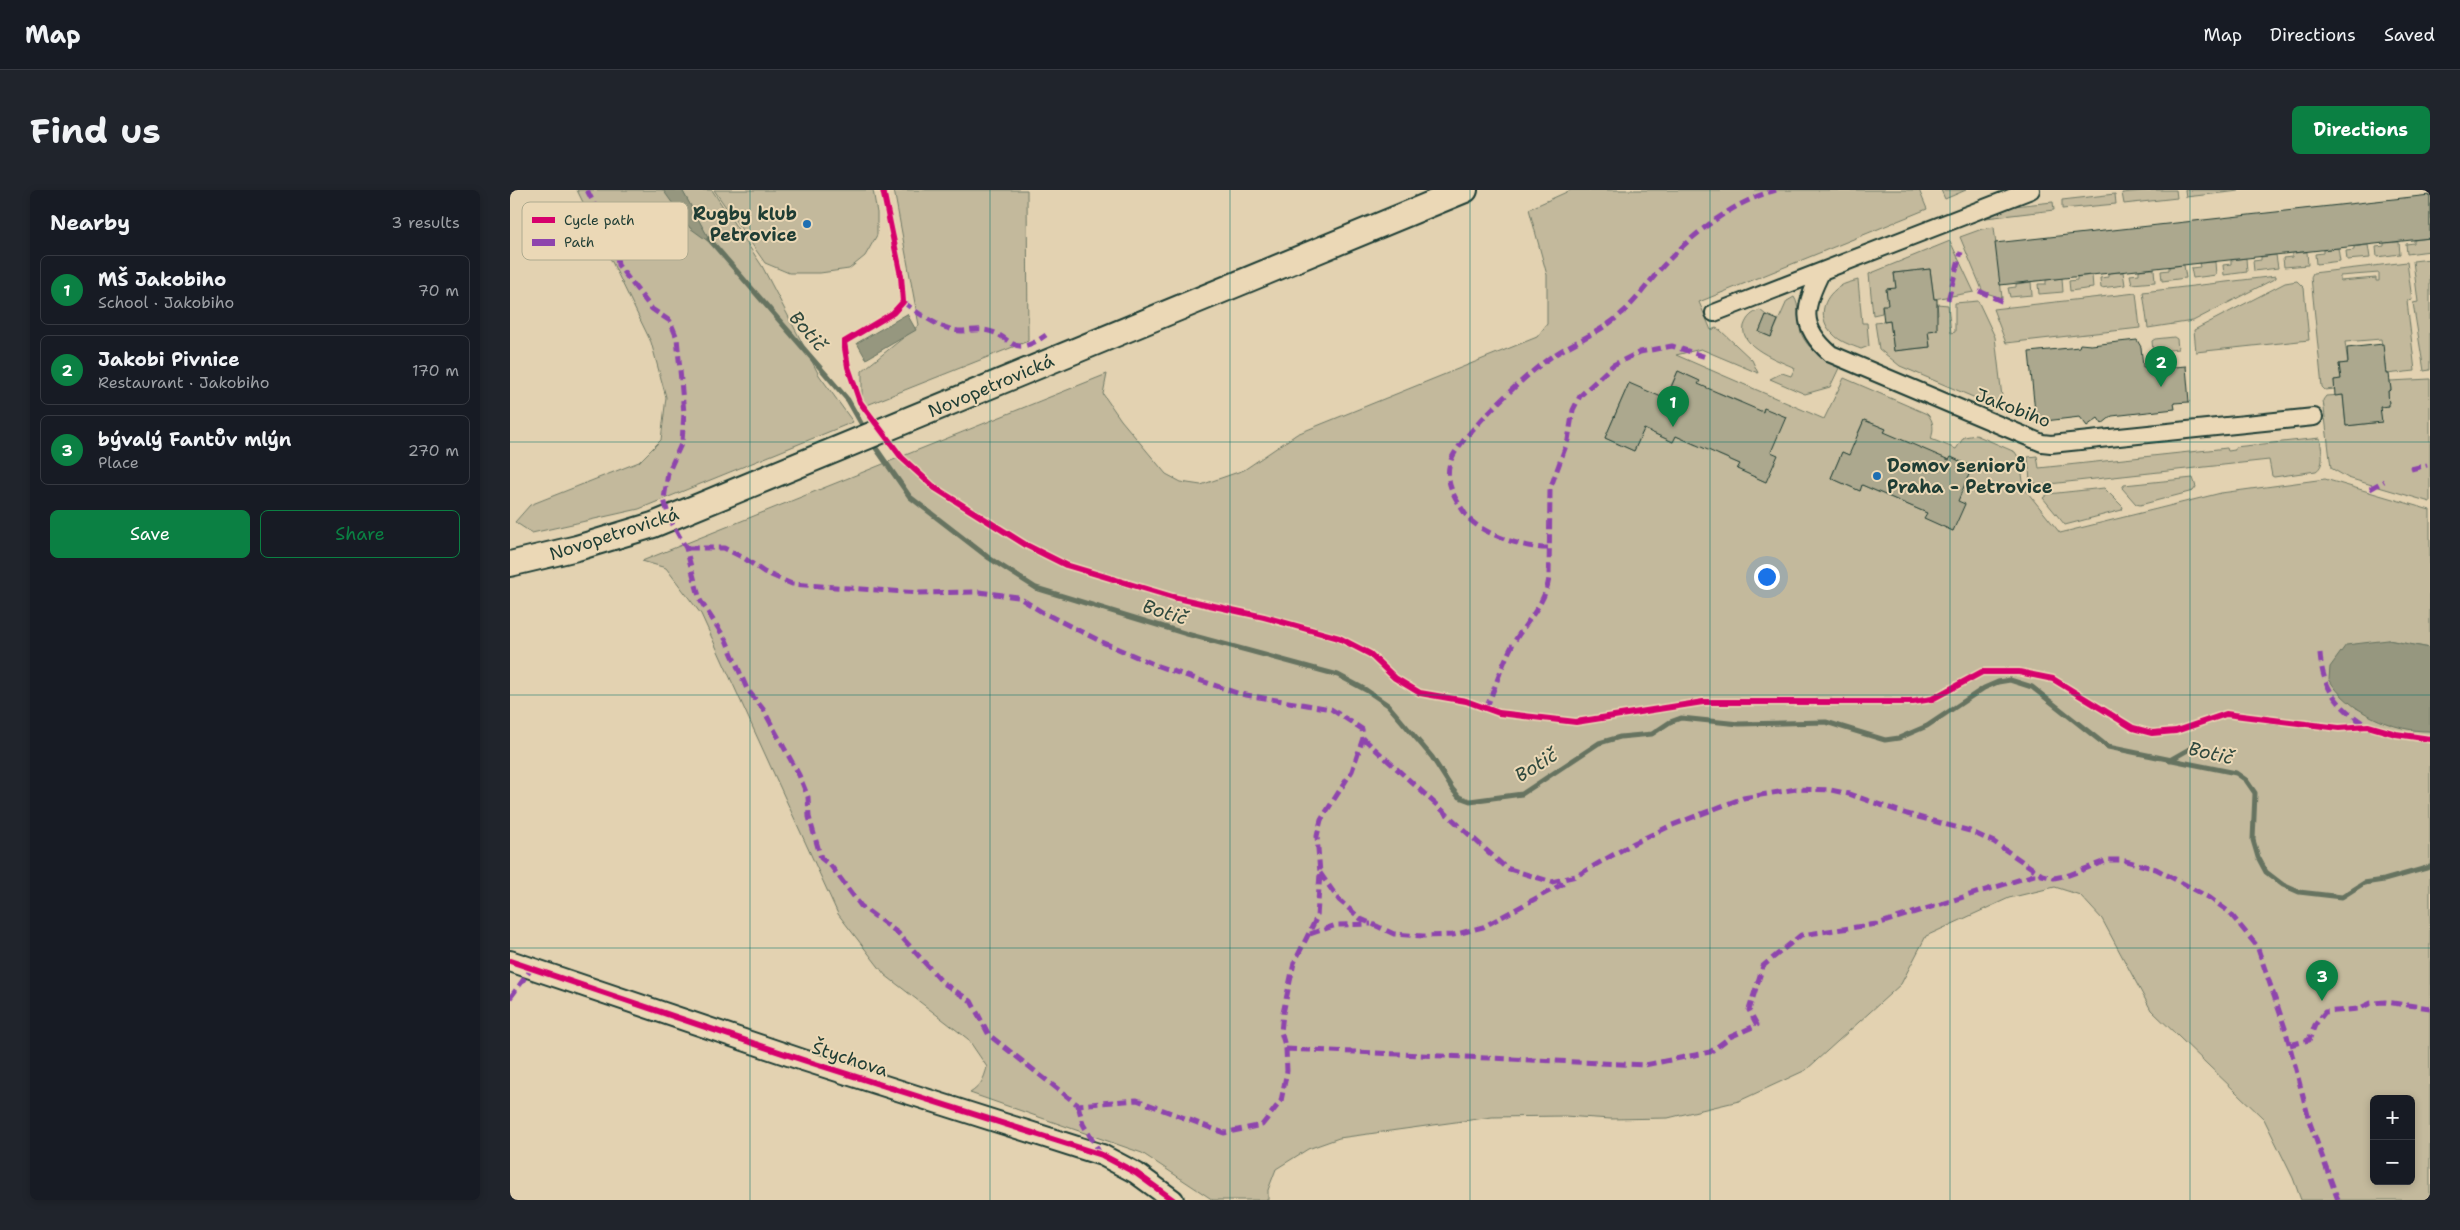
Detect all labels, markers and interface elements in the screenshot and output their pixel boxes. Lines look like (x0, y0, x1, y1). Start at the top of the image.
text: Map (25, 19, 81, 51)
text: Map (2204, 23, 2242, 47)
text: Directions (2270, 23, 2356, 47)
text: Saved (2384, 23, 2435, 47)
button: Directions (2292, 106, 2430, 154)
text: Find us (30, 107, 161, 154)
legend (522, 202, 688, 260)
place label: Rugby klub Petrovice (693, 202, 797, 247)
text: Nearby (50, 209, 130, 237)
text: Cycle path (564, 211, 635, 229)
text: 3 results (391, 212, 460, 233)
marker: Rugby klub Petrovice (801, 218, 813, 230)
text: Path (564, 233, 595, 251)
text: MŠ Jakobiho (98, 267, 226, 292)
text: 1 (63, 280, 71, 301)
text: 70 m (418, 280, 459, 301)
text: School · Jakobiho (98, 292, 234, 313)
water label: Botič (784, 305, 833, 358)
pin: 2 (2145, 346, 2177, 387)
text: Jakobi Pivnice (98, 347, 240, 372)
street label: Novopetrovická (924, 349, 1058, 423)
text: 2 (61, 360, 73, 381)
text: 170 m (412, 360, 459, 381)
text: Restaurant · Jakobiho (98, 372, 269, 393)
street label: Jakobiho (1972, 383, 2054, 433)
pin: 1 (1657, 386, 1689, 427)
text: bývalý Fantův mlýn (98, 427, 291, 452)
text: 3 (61, 440, 73, 461)
text: 270 m (408, 440, 459, 461)
text: Place (98, 452, 139, 473)
place label: Domov seniorů Praha - Petrovice (1887, 454, 2053, 499)
marker: Domov seniorů Praha - Petrovice (1871, 470, 1883, 482)
street label: Novopetrovická (546, 502, 682, 566)
button: Save (50, 510, 250, 558)
button: Share (260, 510, 460, 558)
your location (1754, 564, 1780, 590)
water label: Botič (1139, 593, 1192, 631)
water label: Botič (2186, 736, 2238, 771)
water label: Botič (1510, 742, 1563, 788)
pin: 3 (2306, 960, 2338, 1001)
street label: Štychova (809, 1035, 891, 1083)
map controls (2370, 1095, 2415, 1185)
button: + (2370, 1095, 2415, 1140)
button: − (2370, 1140, 2415, 1185)

